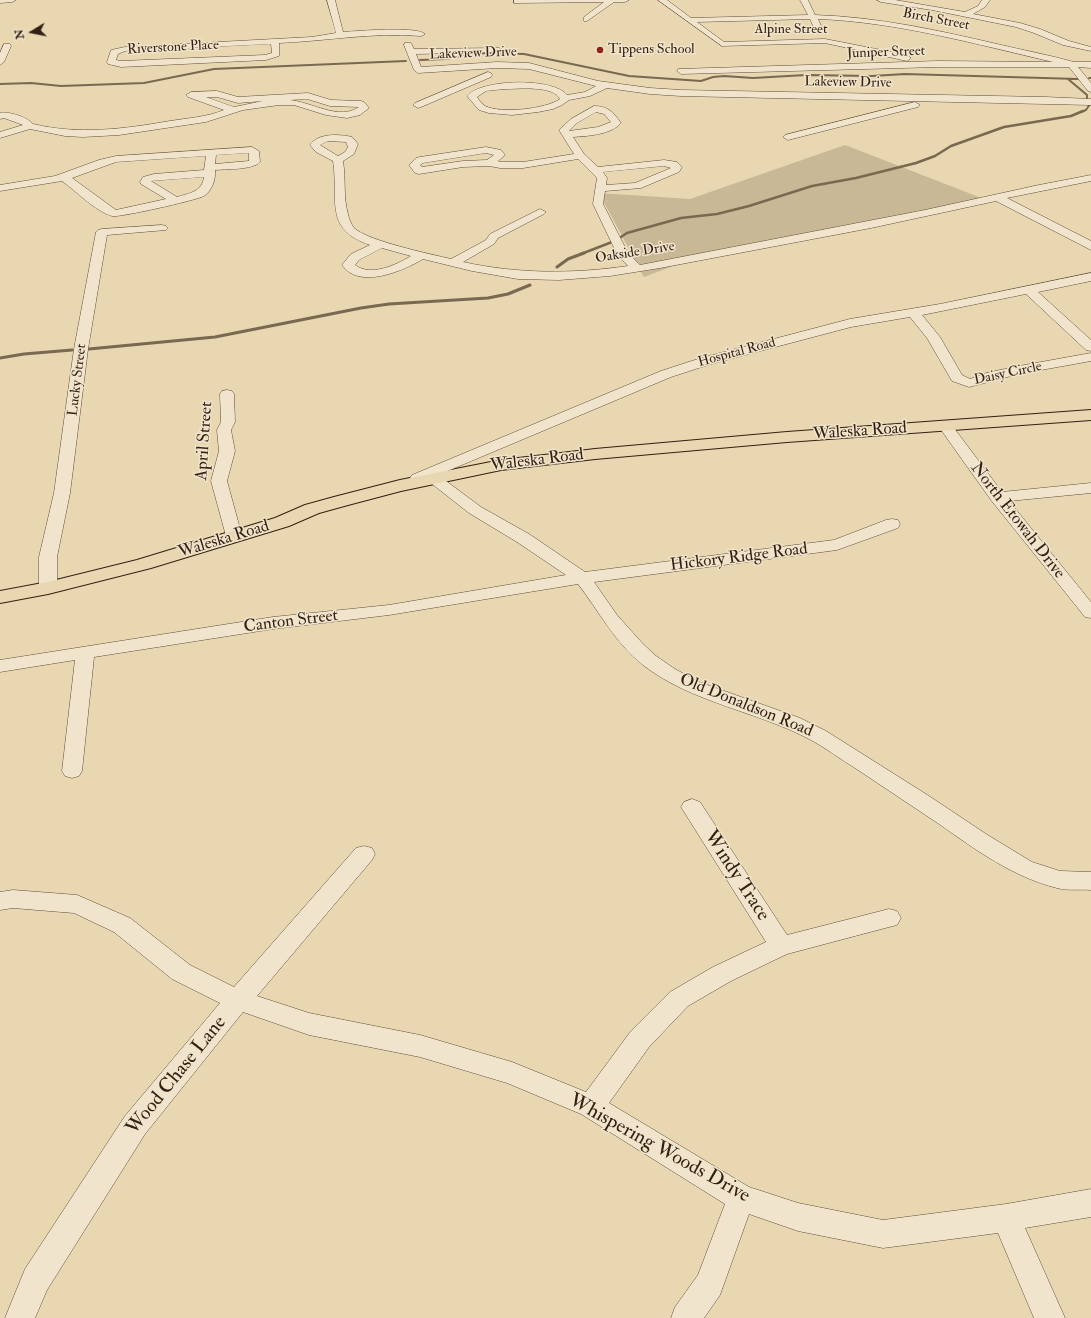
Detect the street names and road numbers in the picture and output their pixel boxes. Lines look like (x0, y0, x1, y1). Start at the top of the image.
street label: Birch Street (901, 5, 971, 35)
street label: Alpine Street (755, 22, 827, 38)
street label: Riverstone Place (127, 37, 219, 59)
street label: Juniper Street (847, 43, 925, 63)
street label: Lakeview Drive (429, 44, 517, 64)
street label: Lakeview Drive (804, 74, 892, 92)
street label: Oakside Drive (594, 238, 676, 268)
street label: Hospital Road (696, 335, 778, 371)
street label: Lucky Street (65, 343, 91, 417)
street label: Daisy Circle (973, 359, 1043, 389)
street label: April Street (192, 401, 218, 481)
street label: Waleska Road (812, 419, 908, 445)
street label: Waleska Road (489, 445, 585, 477)
street label: North Etowah Drive (965, 459, 1069, 583)
street label: Waleska Road (176, 516, 272, 564)
street label: Hickory Ridge Road (669, 539, 809, 577)
street label: Canton Street (243, 606, 339, 638)
street label: Old Donaldson Road (676, 670, 816, 742)
street label: Windy Trace (698, 826, 774, 926)
street label: Wood Chase Lane (122, 1012, 232, 1140)
street label: Whispering Woods Drive (564, 1089, 754, 1209)

